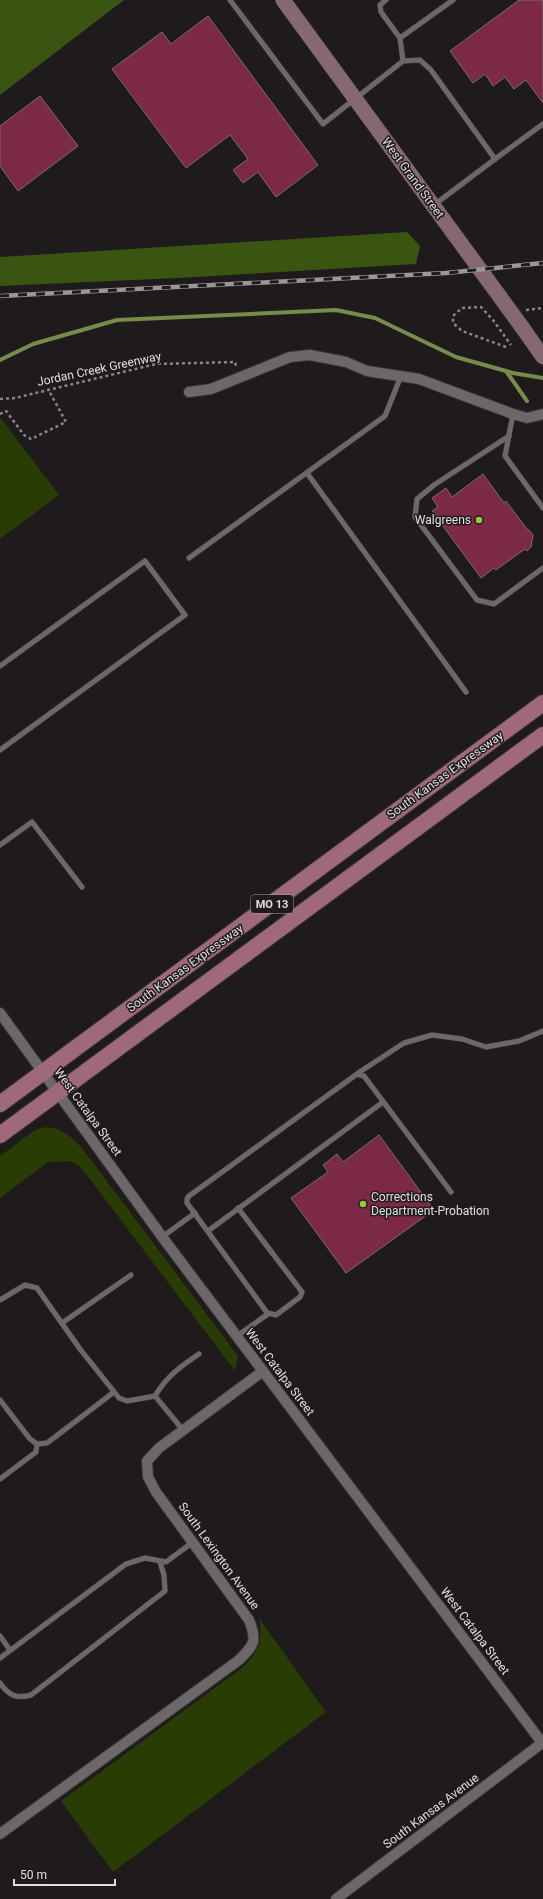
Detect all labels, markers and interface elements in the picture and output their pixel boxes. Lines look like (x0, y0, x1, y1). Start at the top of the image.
street label: West Grand Street (379, 135, 447, 221)
street label: Jordan Creek Greenway (36, 349, 163, 389)
place label: Walgreens (415, 513, 471, 527)
marker: Walgreens (474, 515, 484, 525)
street label: South Kansas Expressway (384, 728, 506, 822)
road number: MO 13 (251, 895, 293, 913)
street label: South Kansas Expressway (124, 921, 246, 1015)
street label: West Catalpa Street (51, 1065, 125, 1159)
place label: Corrections Department-Probation (371, 1190, 490, 1218)
marker: Corrections Department-Probation (358, 1199, 368, 1209)
street label: West Catalpa Street (243, 1326, 317, 1418)
street label: South Lexington Avenue (176, 1500, 262, 1612)
street label: West Catalpa Street (438, 1585, 512, 1677)
street label: South Kansas Avenue (380, 1771, 482, 1851)
scale bar (14, 1861, 115, 1887)
text: 50 m (20, 1868, 47, 1882)

